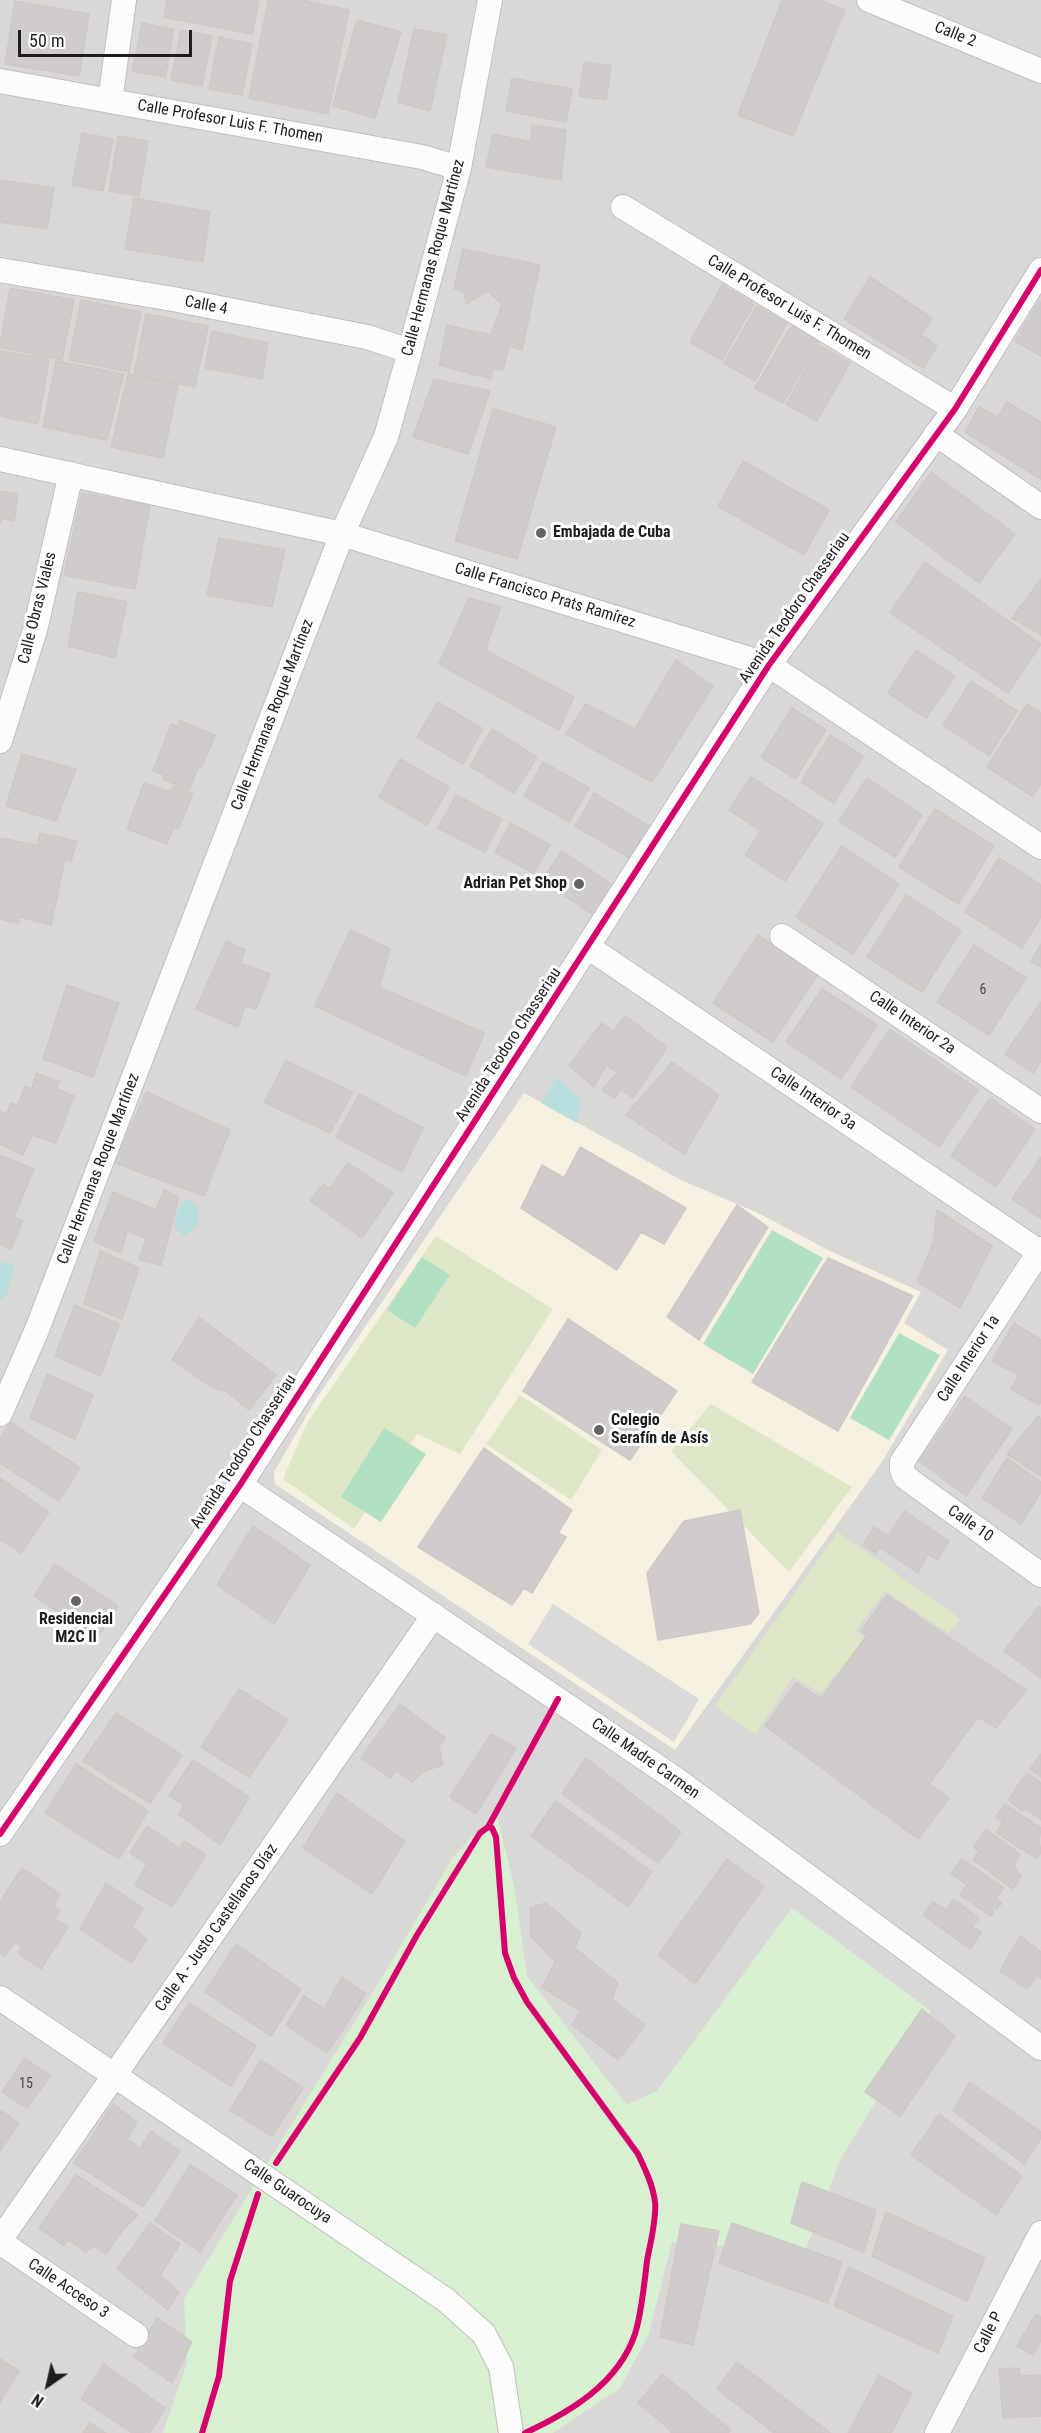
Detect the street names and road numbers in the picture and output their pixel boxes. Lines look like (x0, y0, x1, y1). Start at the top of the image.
street label: Calle 2 (931, 18, 979, 52)
street label: Calle Profesor Luis F. Thomen (136, 96, 324, 148)
street label: Calle Hermanas Roque Martínez (398, 158, 470, 358)
street label: Calle Profesor Luis F. Thomen (704, 251, 874, 365)
street label: Calle 4 (183, 292, 229, 320)
street label: Avenida Teodoro Chasseriau (736, 529, 854, 687)
street label: Calle Obras Viales (15, 550, 61, 666)
street label: Calle Francisco Prats Ramírez (452, 559, 638, 633)
street label: Calle Hermanas Roque Martínez (228, 617, 318, 813)
street label: Avenida Teodoro Chasseriau (452, 964, 566, 1126)
street label: Calle Interior 2a (865, 987, 959, 1059)
street label: Calle Interior 3a (766, 1063, 860, 1135)
street label: Calle Hermanas Roque Martínez (54, 1071, 144, 1267)
street label: Calle Interior 1a (934, 1312, 1004, 1406)
street label: Avenida Teodoro Chasseriau (187, 1371, 301, 1533)
street label: Calle 10 (944, 1501, 996, 1547)
street label: Calle Madre Carmen (587, 1715, 703, 1803)
street label: Calle A - Justo Castellanos Díaz (152, 1840, 282, 2016)
street label: Calle Guarocuya (239, 2155, 335, 2229)
street label: Calle Acceso 3 (24, 2255, 112, 2323)
street label: Calle P (970, 2309, 1008, 2357)

